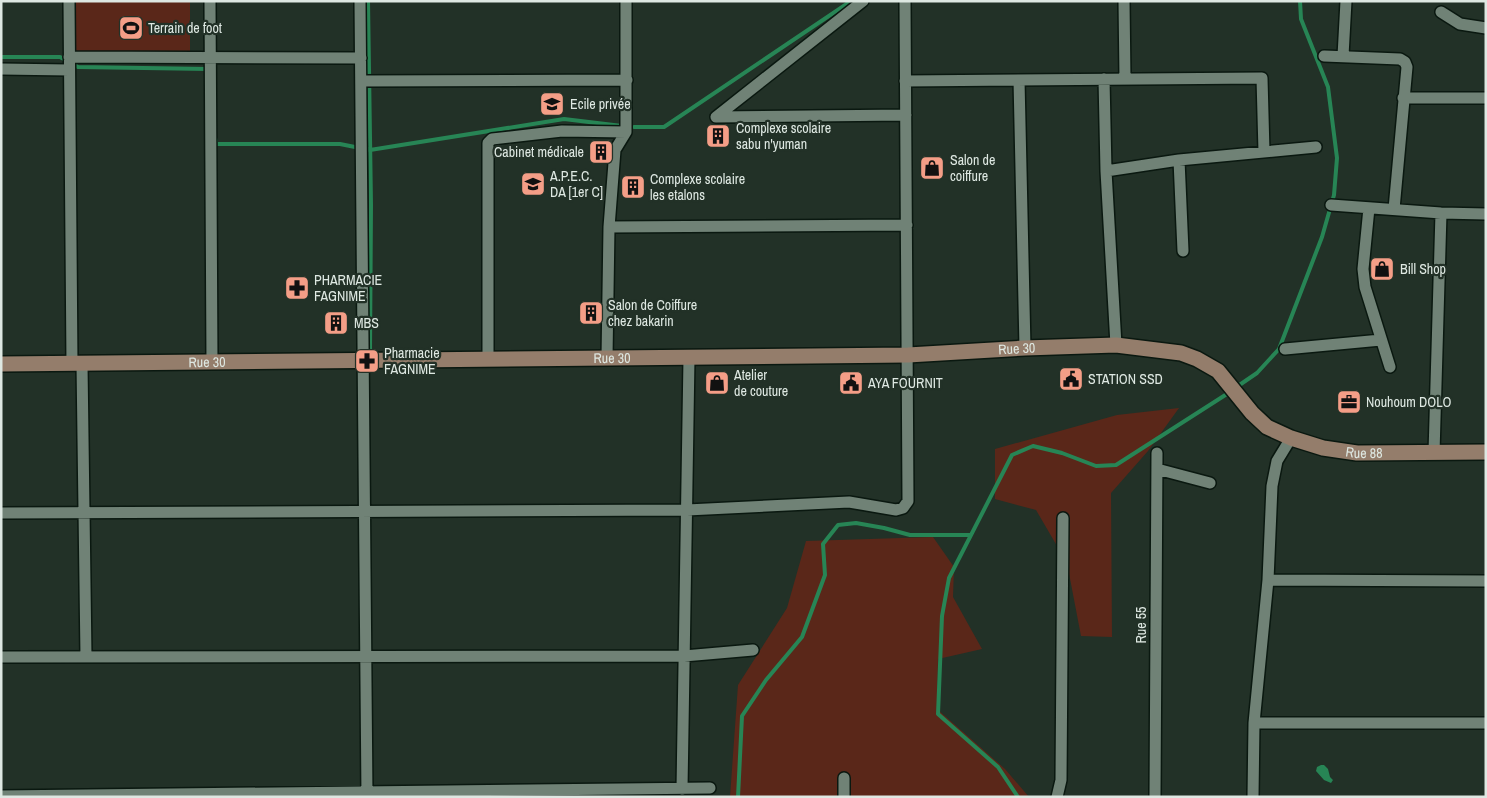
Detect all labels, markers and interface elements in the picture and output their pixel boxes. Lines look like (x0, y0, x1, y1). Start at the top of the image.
sports icon: Terrain de foot (118, 15, 144, 41)
place label: Terrain de foot (148, 19, 222, 37)
school or university icon: Ecile privée (539, 91, 565, 117)
place label: Ecile privée (570, 95, 631, 113)
place label: Complexe scolaire sabu n'yuman (736, 119, 831, 153)
building icon: Complexe scolaire sabu n'yuman (705, 123, 731, 149)
building icon: Cabinet médicale (588, 139, 614, 165)
place label: Cabinet médicale (494, 143, 584, 161)
place label: Salon de coiffure (950, 151, 995, 185)
shop icon: Salon de coiffure (919, 155, 945, 181)
place label: A.P.E.C. DA [1er C] (549, 167, 603, 201)
place label: Complexe scolaire les etalons (650, 170, 745, 204)
school or university icon: A.P.E.C. DA [1er C] (520, 171, 546, 197)
building icon: Complexe scolaire les etalons (620, 174, 646, 200)
shop icon: Bill Shop (1369, 256, 1395, 282)
place label: Bill Shop (1400, 260, 1446, 278)
place label: PHARMACIE FAGNIME (314, 271, 382, 305)
pharmacy icon: PHARMACIE FAGNIME (284, 275, 310, 301)
place label: Salon de Coiffure chez bakarin (608, 296, 697, 330)
building icon: Salon de Coiffure chez bakarin (578, 300, 604, 326)
building icon: MBS (323, 310, 349, 336)
place label: MBS (354, 314, 379, 332)
street label: Rue 30 (998, 339, 1036, 359)
place label: Pharmacie FAGNIME (384, 344, 440, 378)
pharmacy icon: Pharmacie FAGNIME (354, 348, 380, 374)
street label: Rue 30 (593, 349, 631, 367)
street label: Rue 30 (188, 353, 226, 371)
place label: Atelier de couture (733, 366, 788, 400)
public building icon: STATION SSD (1058, 366, 1084, 392)
shop icon: Atelier de couture (704, 370, 730, 396)
public building icon: AYA FOURNIT (838, 370, 864, 396)
place label: STATION SSD (1088, 370, 1163, 388)
place label: AYA FOURNIT (867, 374, 943, 392)
office icon: Nouhoum DOLO (1336, 389, 1362, 415)
place label: Nouhoum DOLO (1366, 393, 1452, 411)
street label: Rue 88 (1344, 442, 1383, 462)
street label: Rue 55 (1132, 606, 1150, 644)

